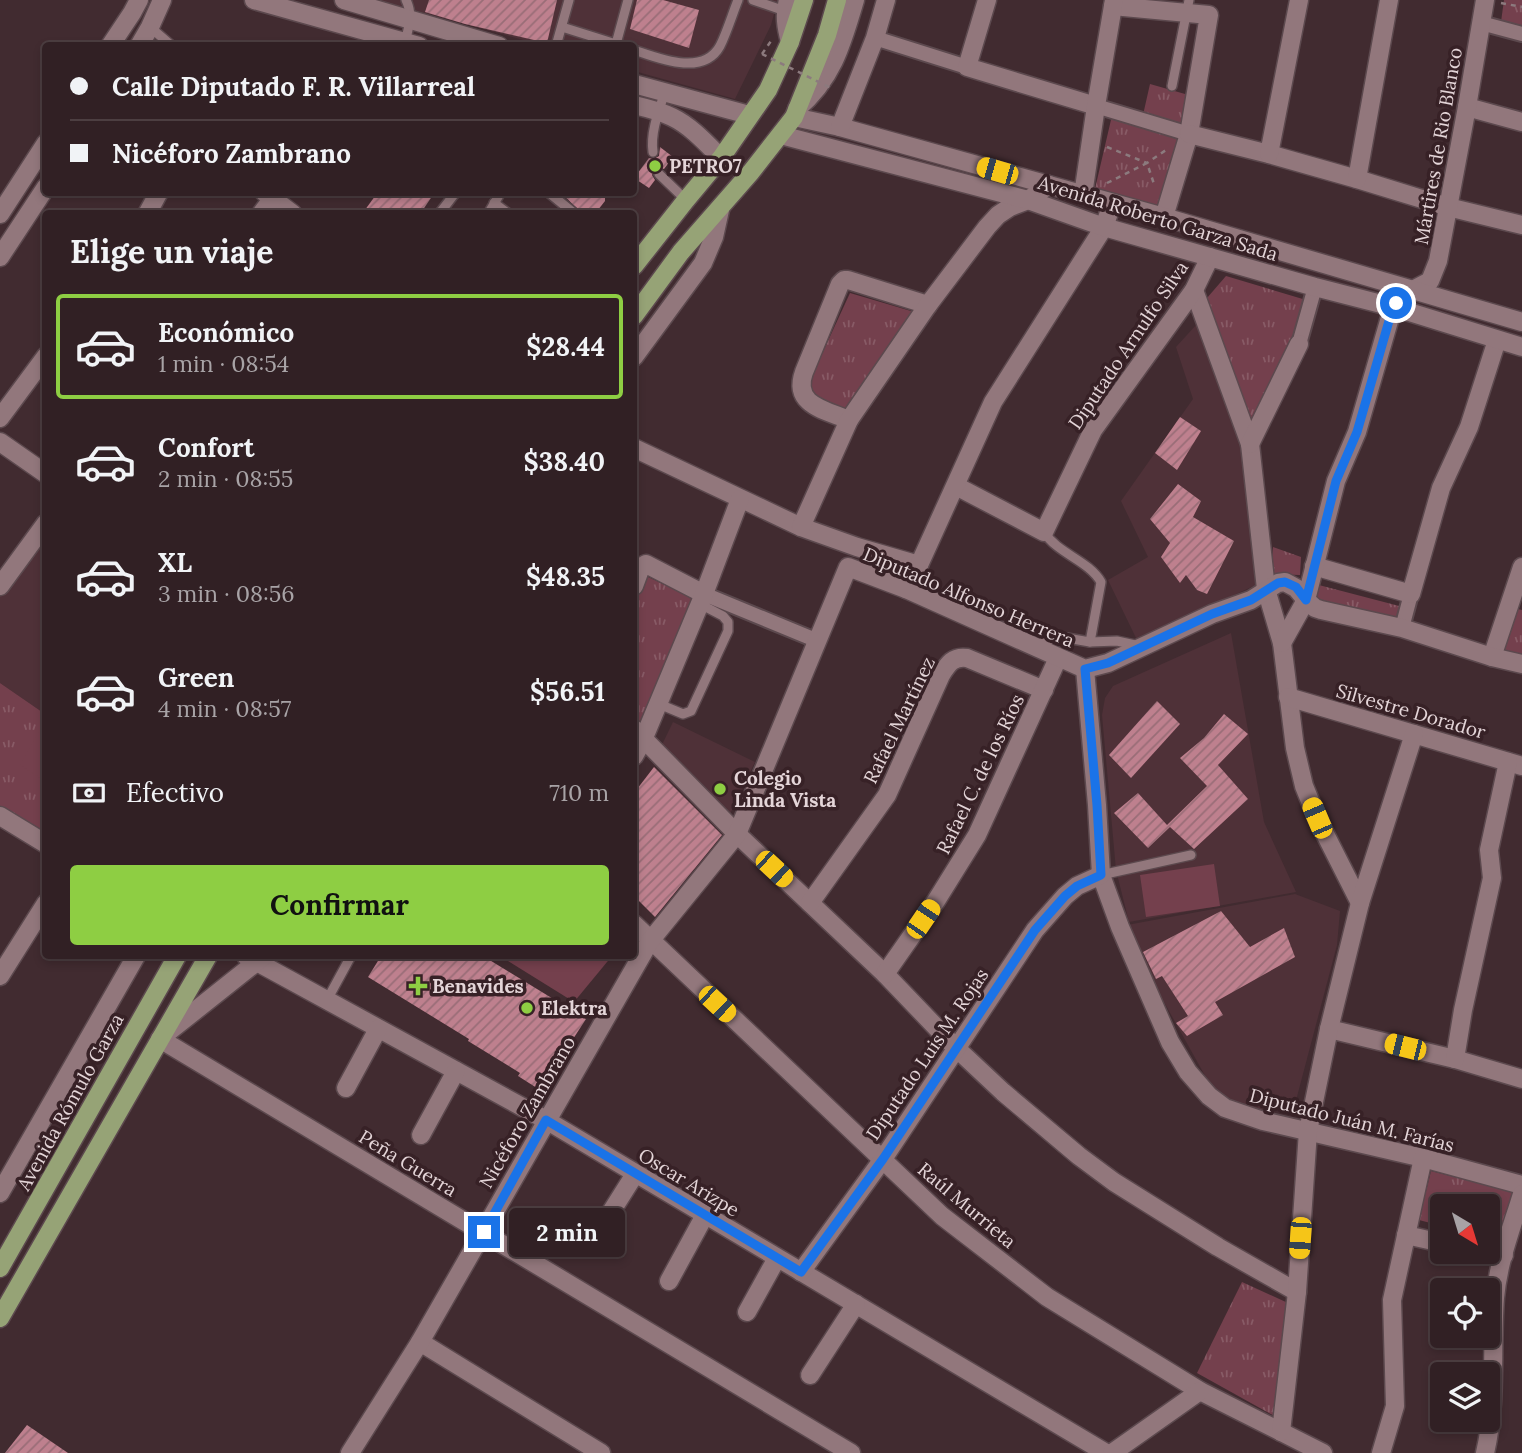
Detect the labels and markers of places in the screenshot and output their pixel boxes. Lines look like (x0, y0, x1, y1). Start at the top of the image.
place label: PETRO7 (669, 154, 742, 178)
marker: PETRO7 (647, 158, 663, 174)
place label: Colegio Linda Vista (734, 766, 836, 812)
marker: Colegio Linda Vista (712, 781, 728, 797)
place label: Benavides (432, 974, 524, 998)
marker: Benavides (410, 978, 426, 994)
place label: Elektra (541, 996, 607, 1020)
marker: Elektra (519, 1000, 535, 1016)

